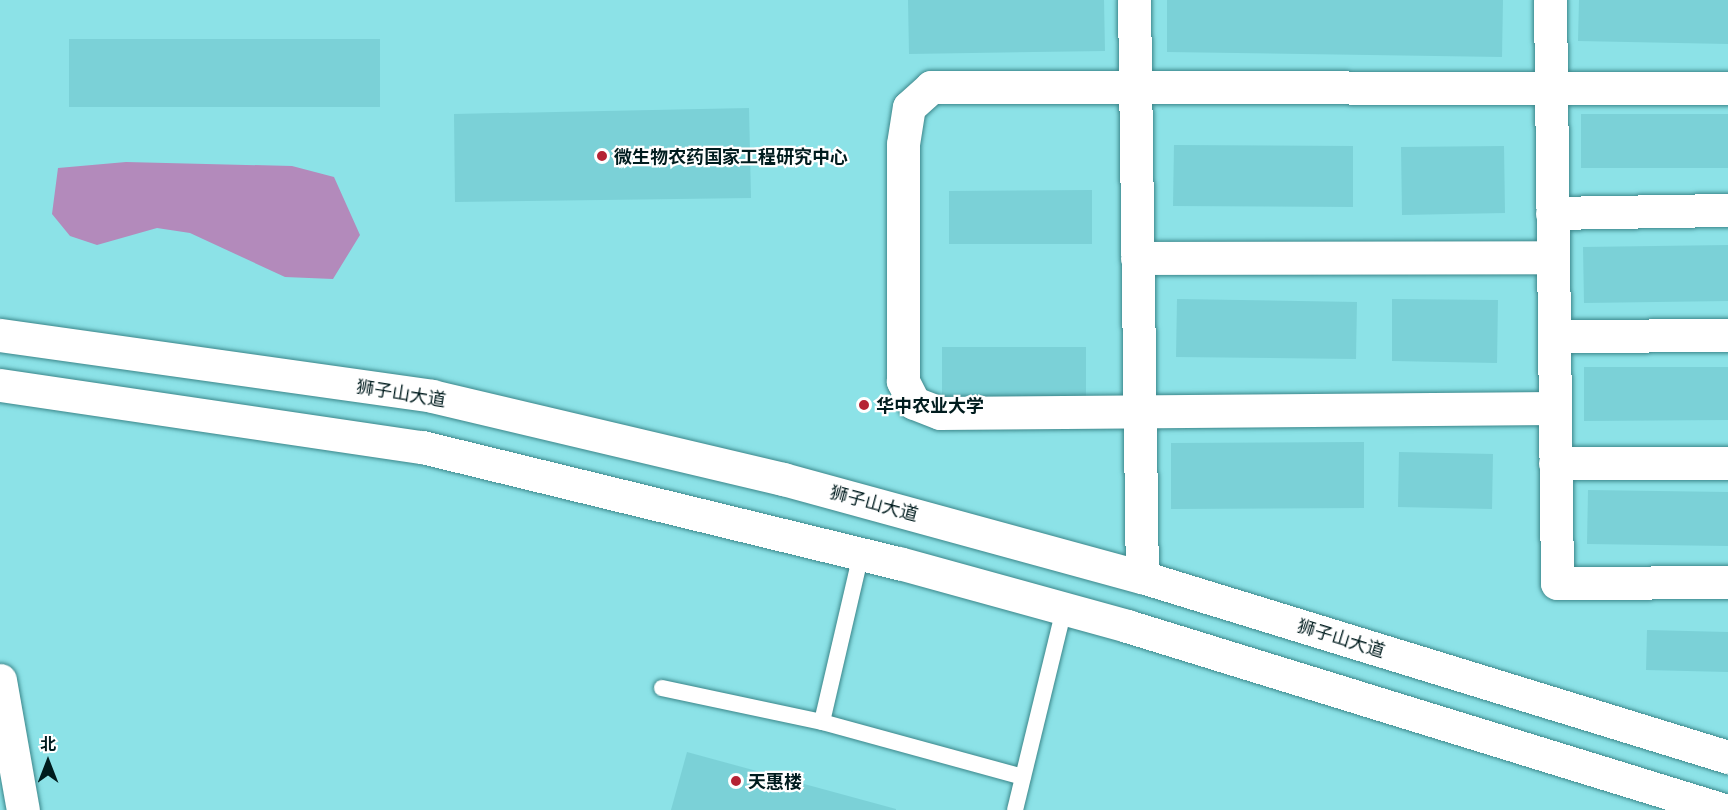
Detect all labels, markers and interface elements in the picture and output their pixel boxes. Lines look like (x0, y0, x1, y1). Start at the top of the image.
place label: 微生物农药国家工程研究中心 (614, 145, 848, 167)
marker: 微生物农药国家工程研究中心 (595, 149, 609, 163)
street label: 狮子山大道 (355, 375, 447, 411)
place label: 华中农业大学 (876, 394, 984, 416)
marker: 华中农业大学 (857, 398, 871, 412)
street label: 狮子山大道 (828, 481, 920, 525)
street label: 狮子山大道 (1295, 615, 1387, 661)
north arrow (18, 732, 78, 792)
text: 北 (40, 734, 56, 753)
place label: 天惠楼 (748, 770, 802, 792)
marker: 天惠楼 (729, 774, 743, 788)

